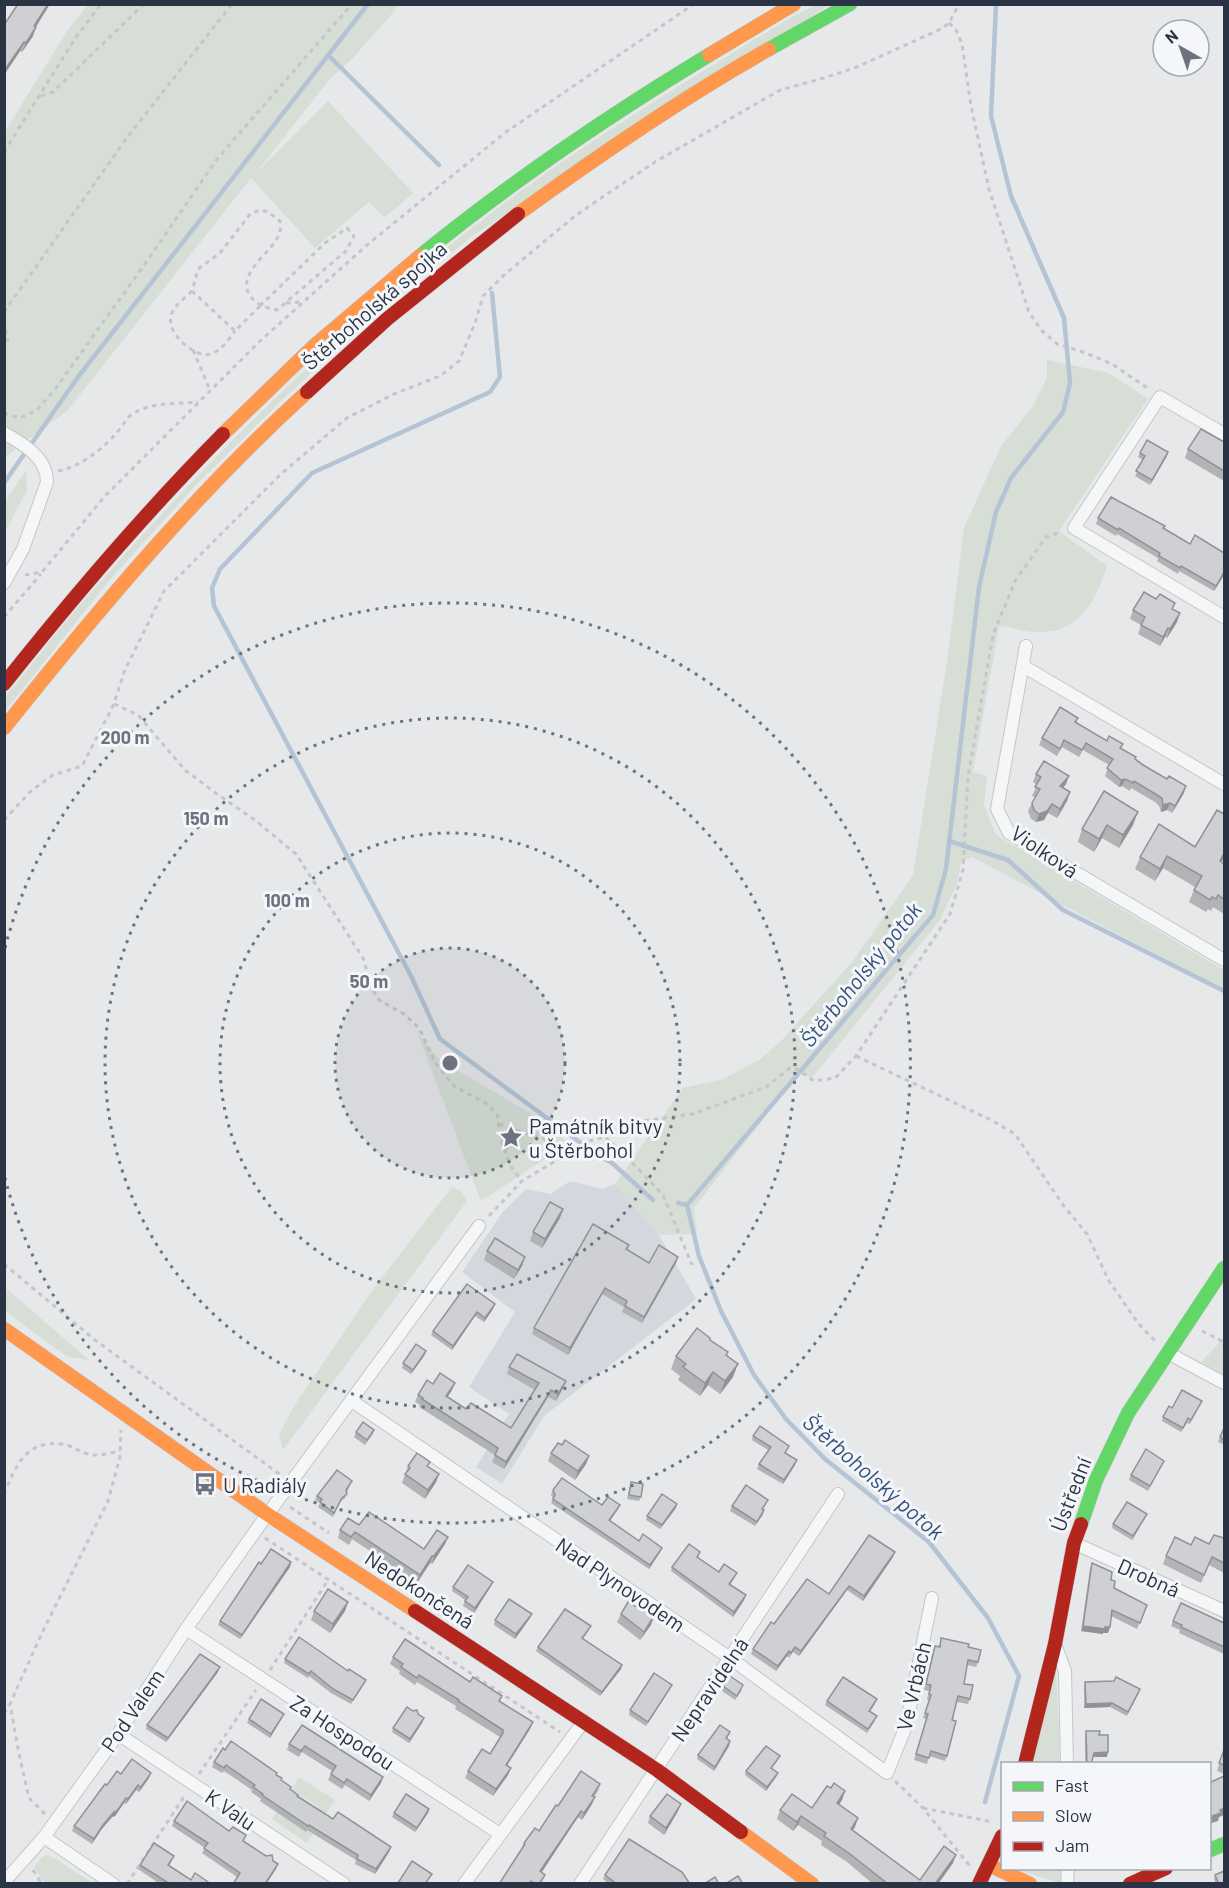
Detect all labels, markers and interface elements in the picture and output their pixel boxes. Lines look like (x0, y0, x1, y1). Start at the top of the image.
north arrow (1151, 18, 1211, 78)
text: N (1161, 25, 1181, 47)
street label: Štěrboholská spojka (297, 235, 451, 375)
text: 200 m (100, 726, 150, 748)
text: 150 m (184, 807, 228, 829)
street label: Violková (1007, 819, 1083, 883)
text: 100 m (264, 889, 310, 911)
water label: Štěrboholský potok (794, 896, 926, 1051)
text: 50 m (350, 970, 388, 992)
centre of rings (440, 1053, 460, 1073)
place label: Památník bitvy u Štěrbohol (529, 1113, 663, 1162)
place icon: Památník bitvy u Štěrbohol (498, 1124, 524, 1150)
water label: Štěrboholský potok (798, 1408, 950, 1544)
street label: Ústřední (1044, 1453, 1096, 1535)
bus stop icon: U Radiály (192, 1471, 218, 1497)
place label: U Radiály (223, 1472, 307, 1497)
street label: Nad Plynovodem (551, 1531, 691, 1637)
street label: Nedokončená (361, 1544, 479, 1634)
street label: Drobná (1114, 1552, 1184, 1602)
street label: Nepravidelná (665, 1632, 753, 1746)
street label: Ve Vrbách (891, 1639, 935, 1733)
street label: Pod Valem (95, 1664, 169, 1756)
street label: Za Hospodou (286, 1689, 400, 1775)
legend (1001, 1762, 1211, 1870)
text: Fast (1055, 1774, 1089, 1796)
street label: K Valu (201, 1783, 261, 1835)
text: Slow (1055, 1804, 1092, 1826)
text: Jam (1055, 1834, 1089, 1856)

